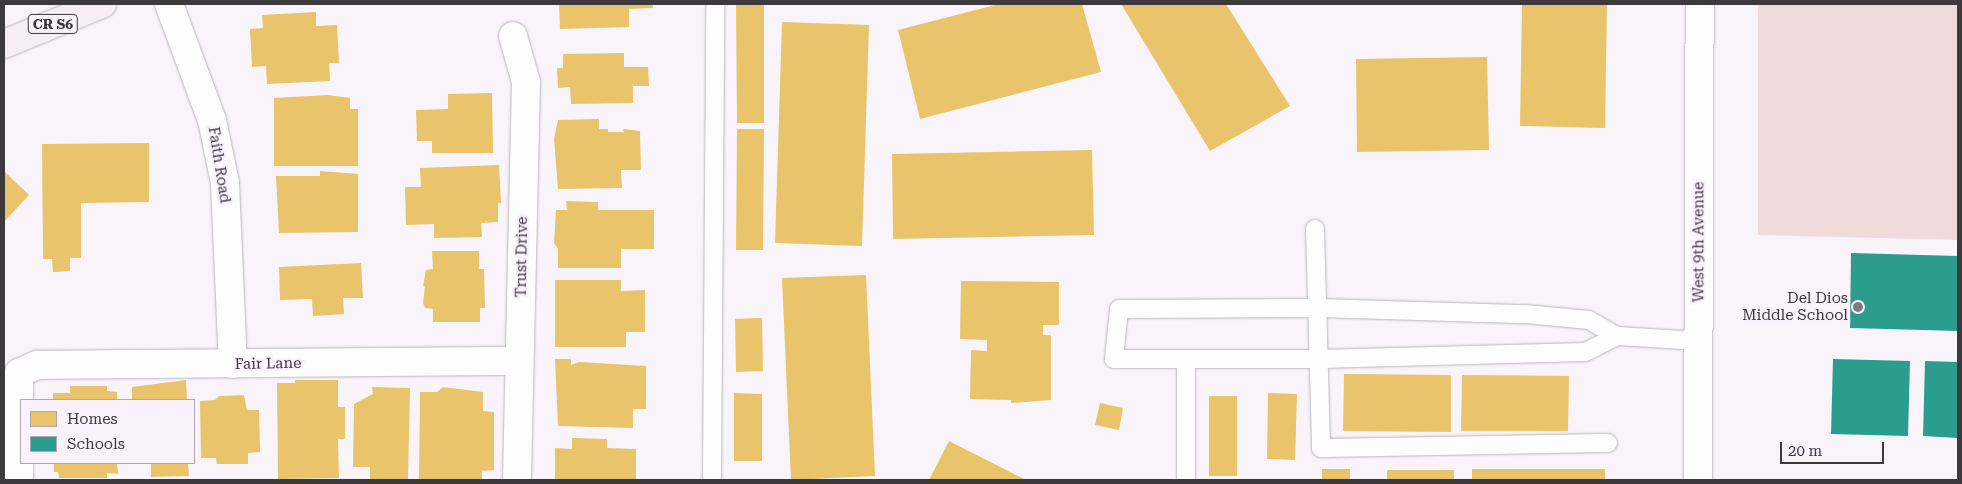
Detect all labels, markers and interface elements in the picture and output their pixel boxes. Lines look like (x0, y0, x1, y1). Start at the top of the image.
road number: CR S6 (27, 12, 79, 36)
street label: Faith Road (204, 126, 234, 204)
street label: West 9th Avenue (1690, 182, 1708, 302)
street label: Trust Drive (512, 216, 532, 298)
place label: Del Dios Middle School (1742, 289, 1848, 324)
marker: Del Dios Middle School (1852, 301, 1864, 313)
street label: Fair Lane (235, 354, 301, 374)
legend (20, 399, 195, 464)
text: Homes (67, 410, 118, 428)
scale bar (1782, 432, 1886, 464)
text: Schools (67, 435, 125, 453)
text: 20 m (1788, 442, 1822, 460)

